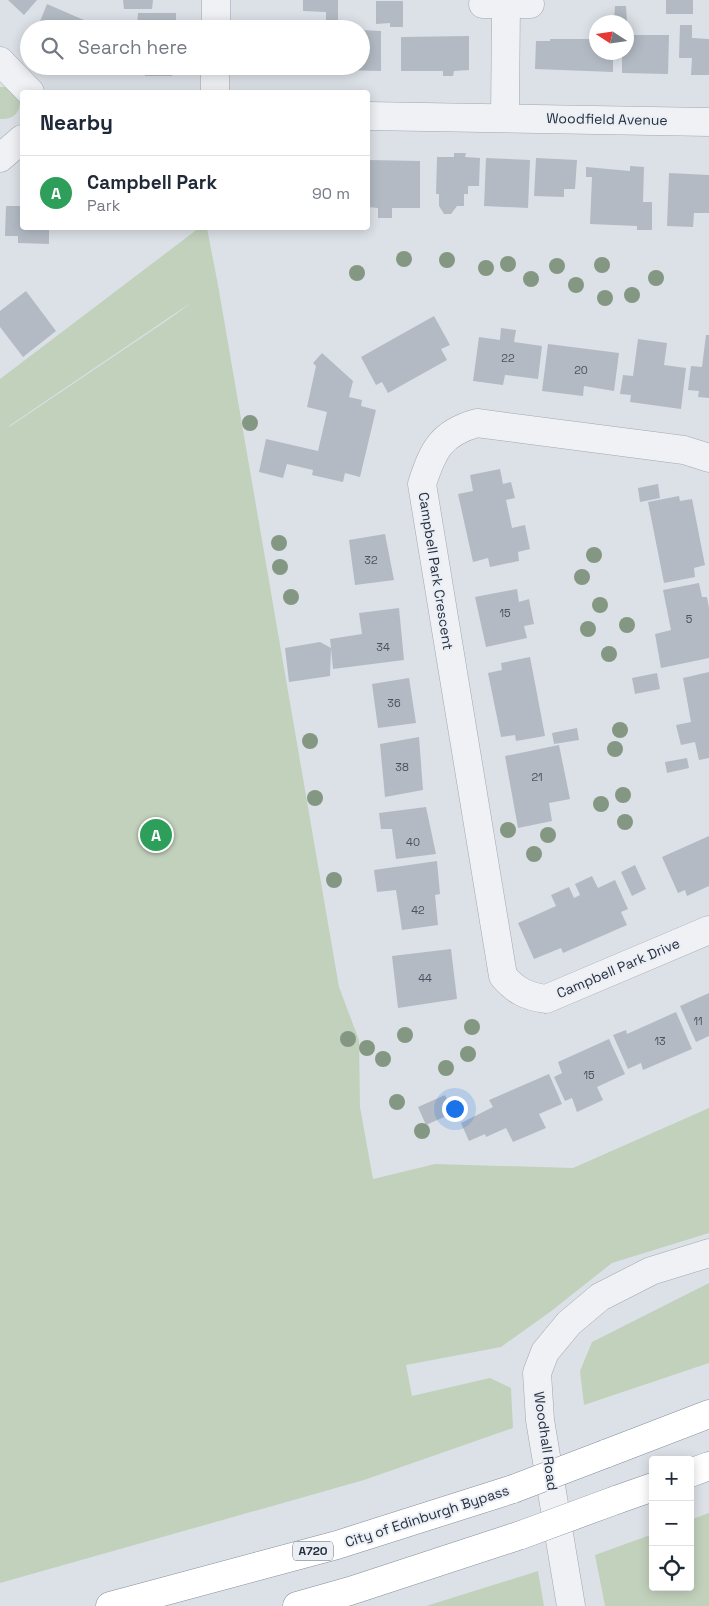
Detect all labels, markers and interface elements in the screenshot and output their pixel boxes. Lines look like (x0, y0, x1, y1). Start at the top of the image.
north arrow (589, 15, 634, 60)
search box (20, 20, 370, 75)
icon: search (38, 34, 66, 62)
text: Search here (78, 35, 188, 60)
text: Nearby (40, 109, 113, 136)
street label: Woodfield Avenue (546, 109, 668, 129)
text: Campbell Park (87, 170, 217, 195)
text: A (51, 183, 61, 204)
text: 90 m (312, 183, 350, 204)
text: Park (87, 195, 120, 216)
house number: 22 (501, 351, 515, 365)
house number: 20 (574, 363, 588, 377)
street label: Campbell Park Crescent (415, 491, 457, 651)
house number: 32 (364, 553, 378, 567)
house number: 15 (499, 606, 511, 620)
house number: 5 (686, 612, 693, 626)
house number: 34 (376, 640, 390, 654)
house number: 36 (387, 696, 401, 710)
house number: 38 (395, 760, 409, 774)
house number: 21 (531, 770, 543, 784)
pin: A (140, 816, 172, 854)
house number: 40 (406, 835, 420, 849)
house number: 42 (411, 903, 425, 917)
street label: Campbell Park Drive (554, 934, 682, 1002)
house number: 44 (418, 971, 432, 985)
house number: 11 (693, 1014, 703, 1028)
house number: 13 (654, 1034, 666, 1048)
house number: 15 (583, 1068, 595, 1082)
your location (442, 1096, 468, 1122)
street label: Woodhall Road (530, 1390, 562, 1492)
map controls (649, 1456, 694, 1591)
button: + (649, 1456, 694, 1501)
street label: City of Edinburgh Bypass (343, 1481, 511, 1551)
button: − (649, 1501, 694, 1546)
road number: A720 (293, 1542, 333, 1560)
button: locate (649, 1546, 694, 1591)

